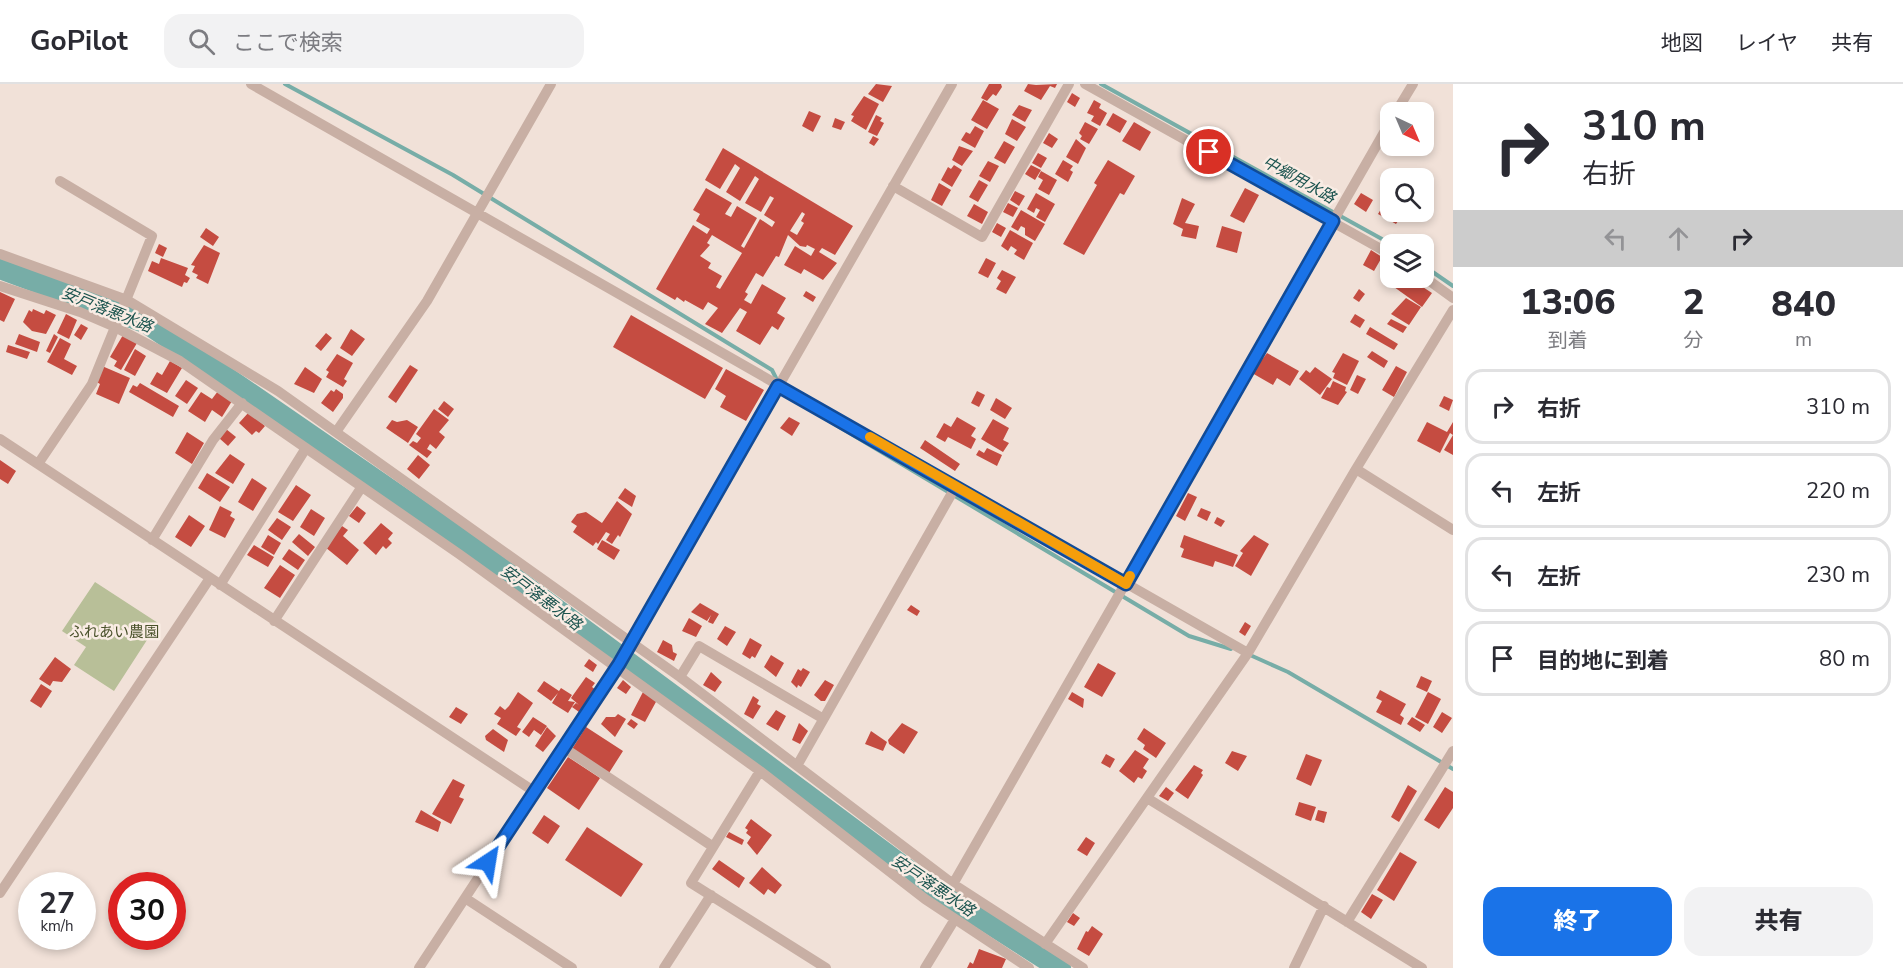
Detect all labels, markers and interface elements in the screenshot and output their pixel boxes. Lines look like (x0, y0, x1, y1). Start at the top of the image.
search box (164, 14, 584, 68)
text: GoPilot (30, 22, 128, 60)
icon: search (185, 25, 218, 58)
text: ここで検索 (233, 28, 343, 58)
text: 地図 (1661, 29, 1703, 57)
text: レイヤ (1736, 29, 1798, 57)
text: 共有 (1831, 29, 1873, 57)
text: 310 m (1582, 98, 1706, 155)
north arrow (1380, 102, 1434, 156)
map controls (1380, 102, 1434, 288)
icon: right (1483, 108, 1561, 186)
pin (1183, 126, 1234, 177)
icon: arrive (1192, 135, 1225, 168)
water label: 中郷用水路 (1259, 151, 1341, 210)
text: 右折 (1582, 156, 1636, 193)
button: search (1380, 168, 1434, 222)
icon: left (1599, 222, 1632, 255)
icon: ahead (1662, 222, 1695, 255)
icon: right (1725, 222, 1758, 255)
button: layers (1380, 234, 1434, 288)
text: 13:06 (1520, 278, 1616, 327)
text: 2 (1683, 278, 1704, 327)
text: 840 (1771, 280, 1836, 329)
water label: 安戸落悪水路 (58, 282, 157, 339)
text: m (1795, 326, 1812, 353)
text: 到着 (1548, 327, 1588, 354)
text: 分 (1683, 327, 1703, 354)
icon: right (1486, 390, 1519, 423)
text: 310 m (1806, 392, 1870, 422)
text: 右折 (1537, 394, 1581, 424)
icon: left (1486, 474, 1519, 507)
text: 220 m (1806, 476, 1870, 506)
text: 左折 (1537, 478, 1581, 508)
icon: left (1486, 558, 1519, 591)
water label: 安戸落悪水路 (496, 560, 588, 637)
text: 230 m (1806, 560, 1870, 590)
text: 左折 (1537, 562, 1581, 592)
park label: ふれあい農園 (69, 622, 159, 642)
icon: arrive (1486, 642, 1519, 675)
text: 80 m (1819, 644, 1870, 674)
text: 目的地に到着 (1537, 646, 1669, 676)
position arrow (456, 830, 520, 894)
water label: 安戸落悪水路 (887, 850, 981, 923)
speed limit sign: 30 (108, 872, 186, 950)
text: 27 (39, 883, 75, 924)
button: 終了 (1483, 887, 1672, 956)
button: 共有 (1684, 887, 1873, 956)
text: km/h (40, 916, 74, 936)

